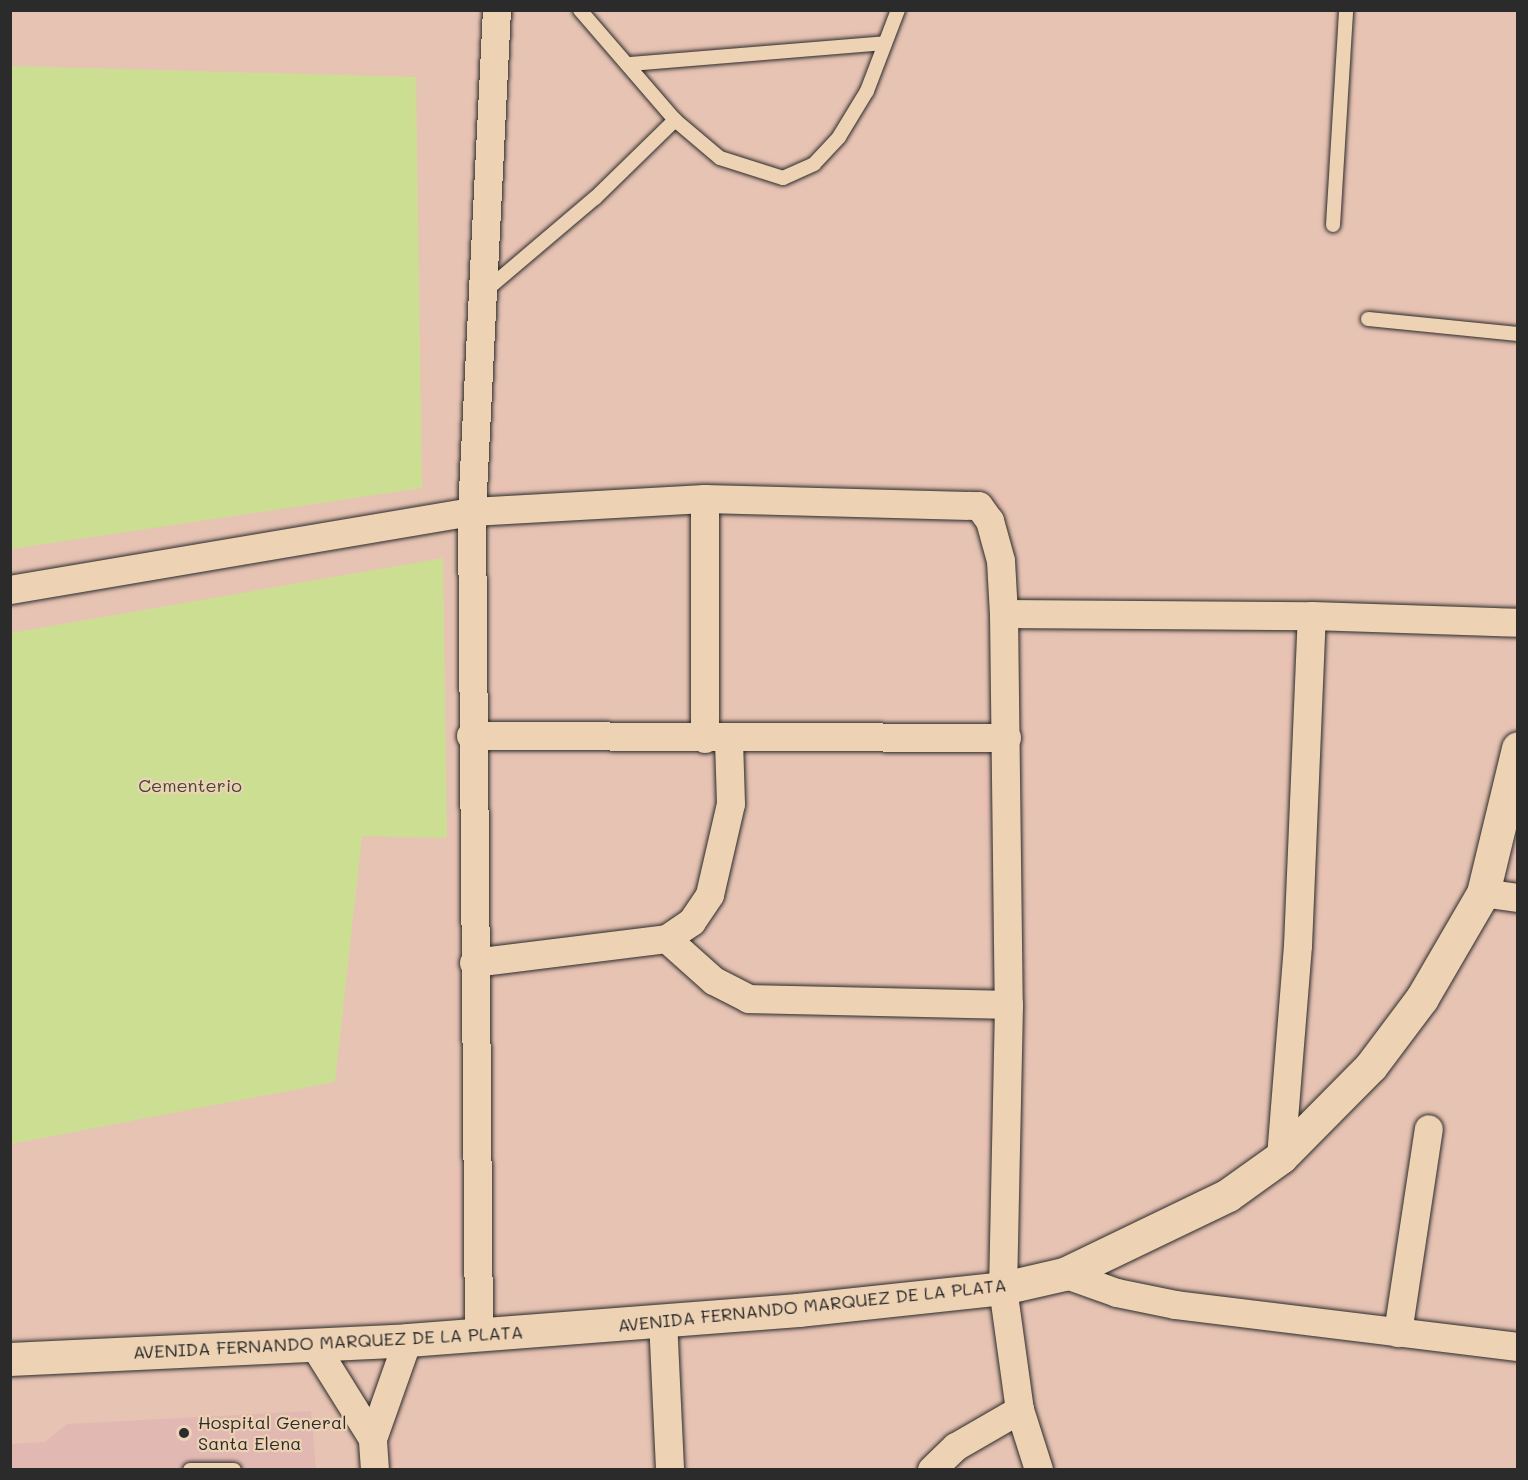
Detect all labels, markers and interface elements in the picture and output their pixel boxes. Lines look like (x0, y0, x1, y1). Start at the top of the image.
park label: Cementerio (138, 774, 242, 796)
street label: AVENIDA FERNANDO MARQUEZ DE LA PLATA (617, 1274, 1007, 1336)
street label: AVENIDA FERNANDO MARQUEZ DE LA PLATA (132, 1321, 524, 1363)
place label: Hospital General Santa Elena (198, 1412, 347, 1454)
marker: Hospital General Santa Elena (175, 1424, 193, 1442)

